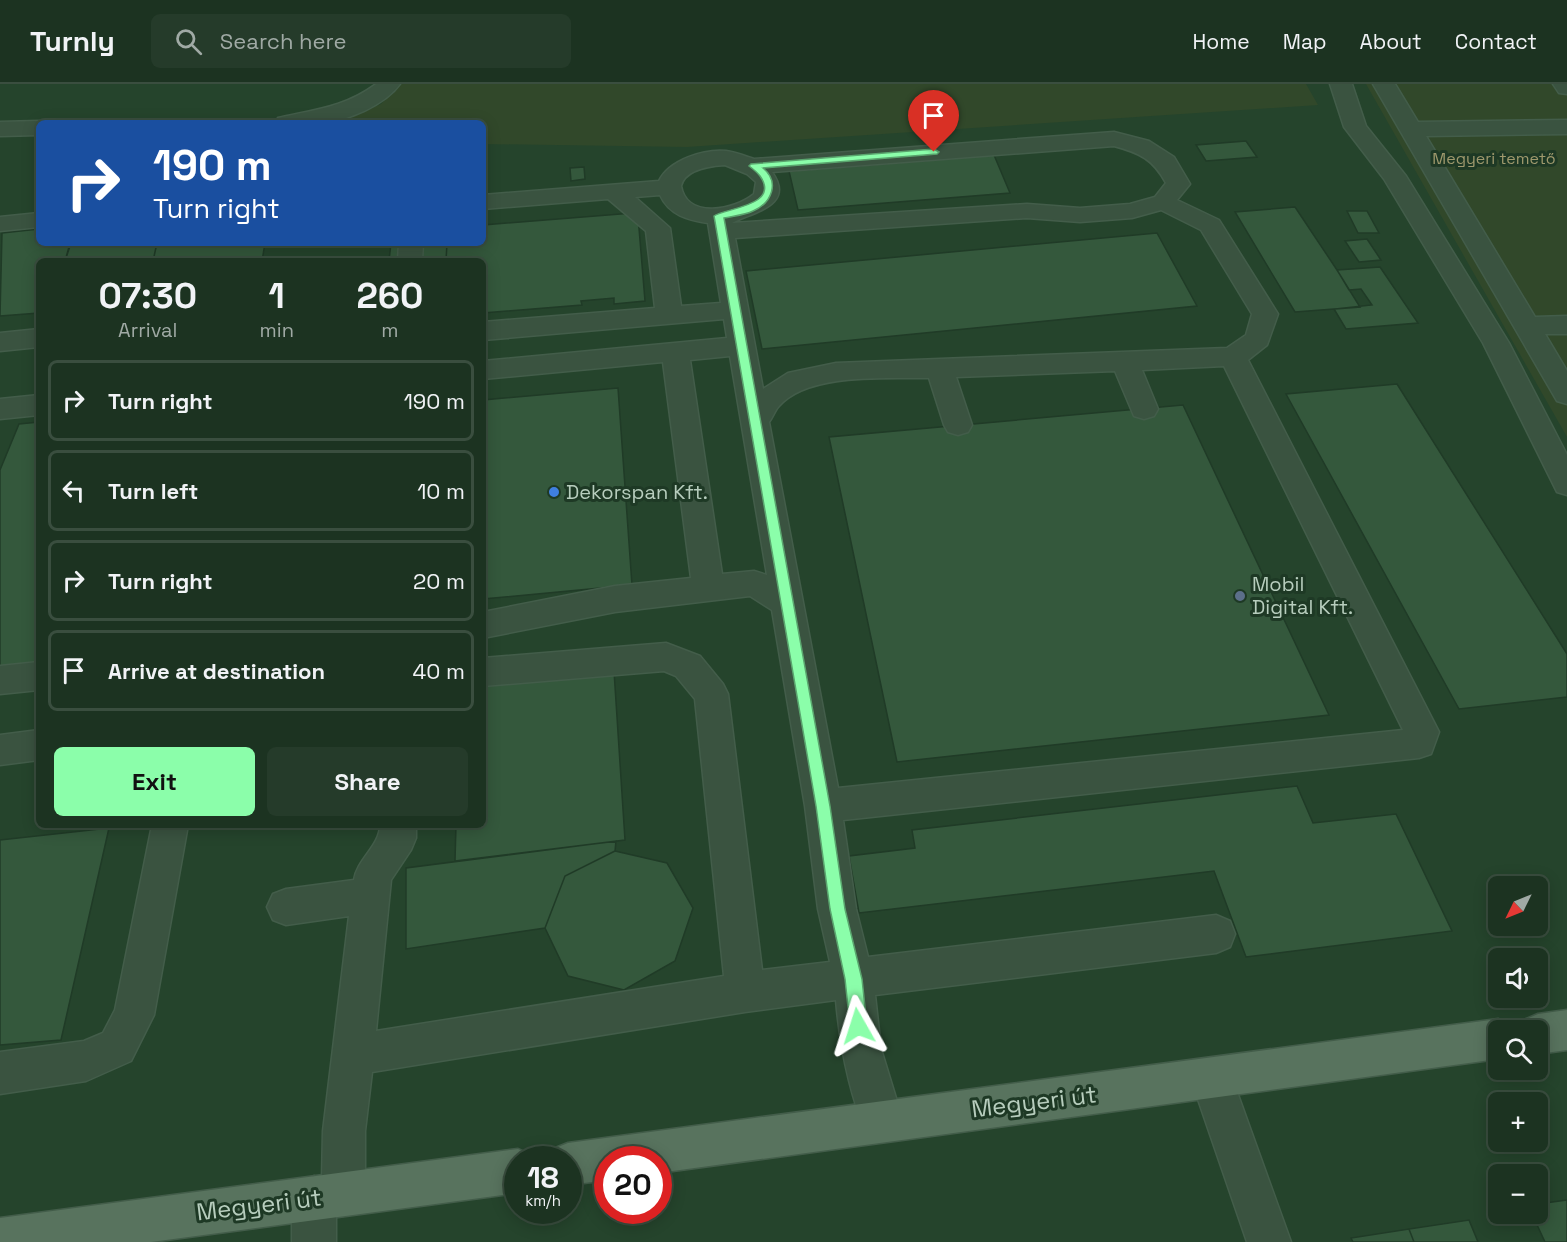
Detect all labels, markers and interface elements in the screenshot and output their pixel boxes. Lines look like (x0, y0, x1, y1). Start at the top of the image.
search box (151, 14, 571, 68)
text: Turnly (30, 23, 115, 59)
icon: search (172, 25, 205, 58)
text: Search here (220, 27, 347, 55)
text: Home (1192, 28, 1250, 55)
text: Map (1283, 28, 1327, 55)
text: About (1360, 28, 1422, 55)
text: Contact (1455, 28, 1537, 55)
pin (908, 90, 959, 152)
icon: arrive (917, 99, 950, 132)
text: 190 m (153, 139, 272, 192)
icon: right (54, 144, 132, 222)
park label: Megyeri temető (1432, 148, 1556, 169)
text: Turn right (153, 191, 280, 226)
text: 07:30 (99, 273, 197, 319)
text: 1 (269, 273, 285, 319)
text: 260 (356, 273, 423, 319)
text: Arrival (118, 317, 178, 343)
text: min (260, 317, 294, 343)
text: m (381, 317, 399, 343)
icon: right (57, 384, 90, 417)
text: Turn right (108, 387, 213, 415)
text: 190 m (404, 387, 465, 415)
icon: left (57, 474, 90, 507)
text: Turn left (108, 477, 198, 505)
text: 10 m (417, 477, 465, 505)
place label: Dekorspan Kft. (566, 479, 708, 505)
marker: Dekorspan Kft. (547, 485, 561, 499)
icon: right (57, 564, 90, 597)
text: Turn right (108, 567, 213, 595)
text: 20 m (413, 567, 465, 595)
place label: Mobil Digital Kft. (1252, 571, 1353, 620)
marker: Mobil Digital Kft. (1233, 589, 1247, 603)
icon: arrive (57, 654, 90, 687)
text: Arrive at destination (108, 657, 325, 685)
text: 40 m (413, 657, 465, 685)
button: Exit (54, 747, 255, 816)
button: Share (267, 747, 468, 816)
north arrow (1488, 876, 1548, 936)
map controls (1488, 876, 1548, 1224)
button: sound (1488, 948, 1548, 1008)
position arrow (826, 994, 890, 1058)
button: search (1488, 1020, 1548, 1080)
street label: Megyeri út (969, 1078, 1098, 1125)
button: + (1488, 1092, 1548, 1152)
speed limit sign: 20 (594, 1146, 672, 1224)
text: 18 (527, 1158, 559, 1197)
button: − (1488, 1164, 1548, 1224)
street label: Megyeri út (194, 1181, 323, 1228)
text: km/h (525, 1191, 561, 1210)

